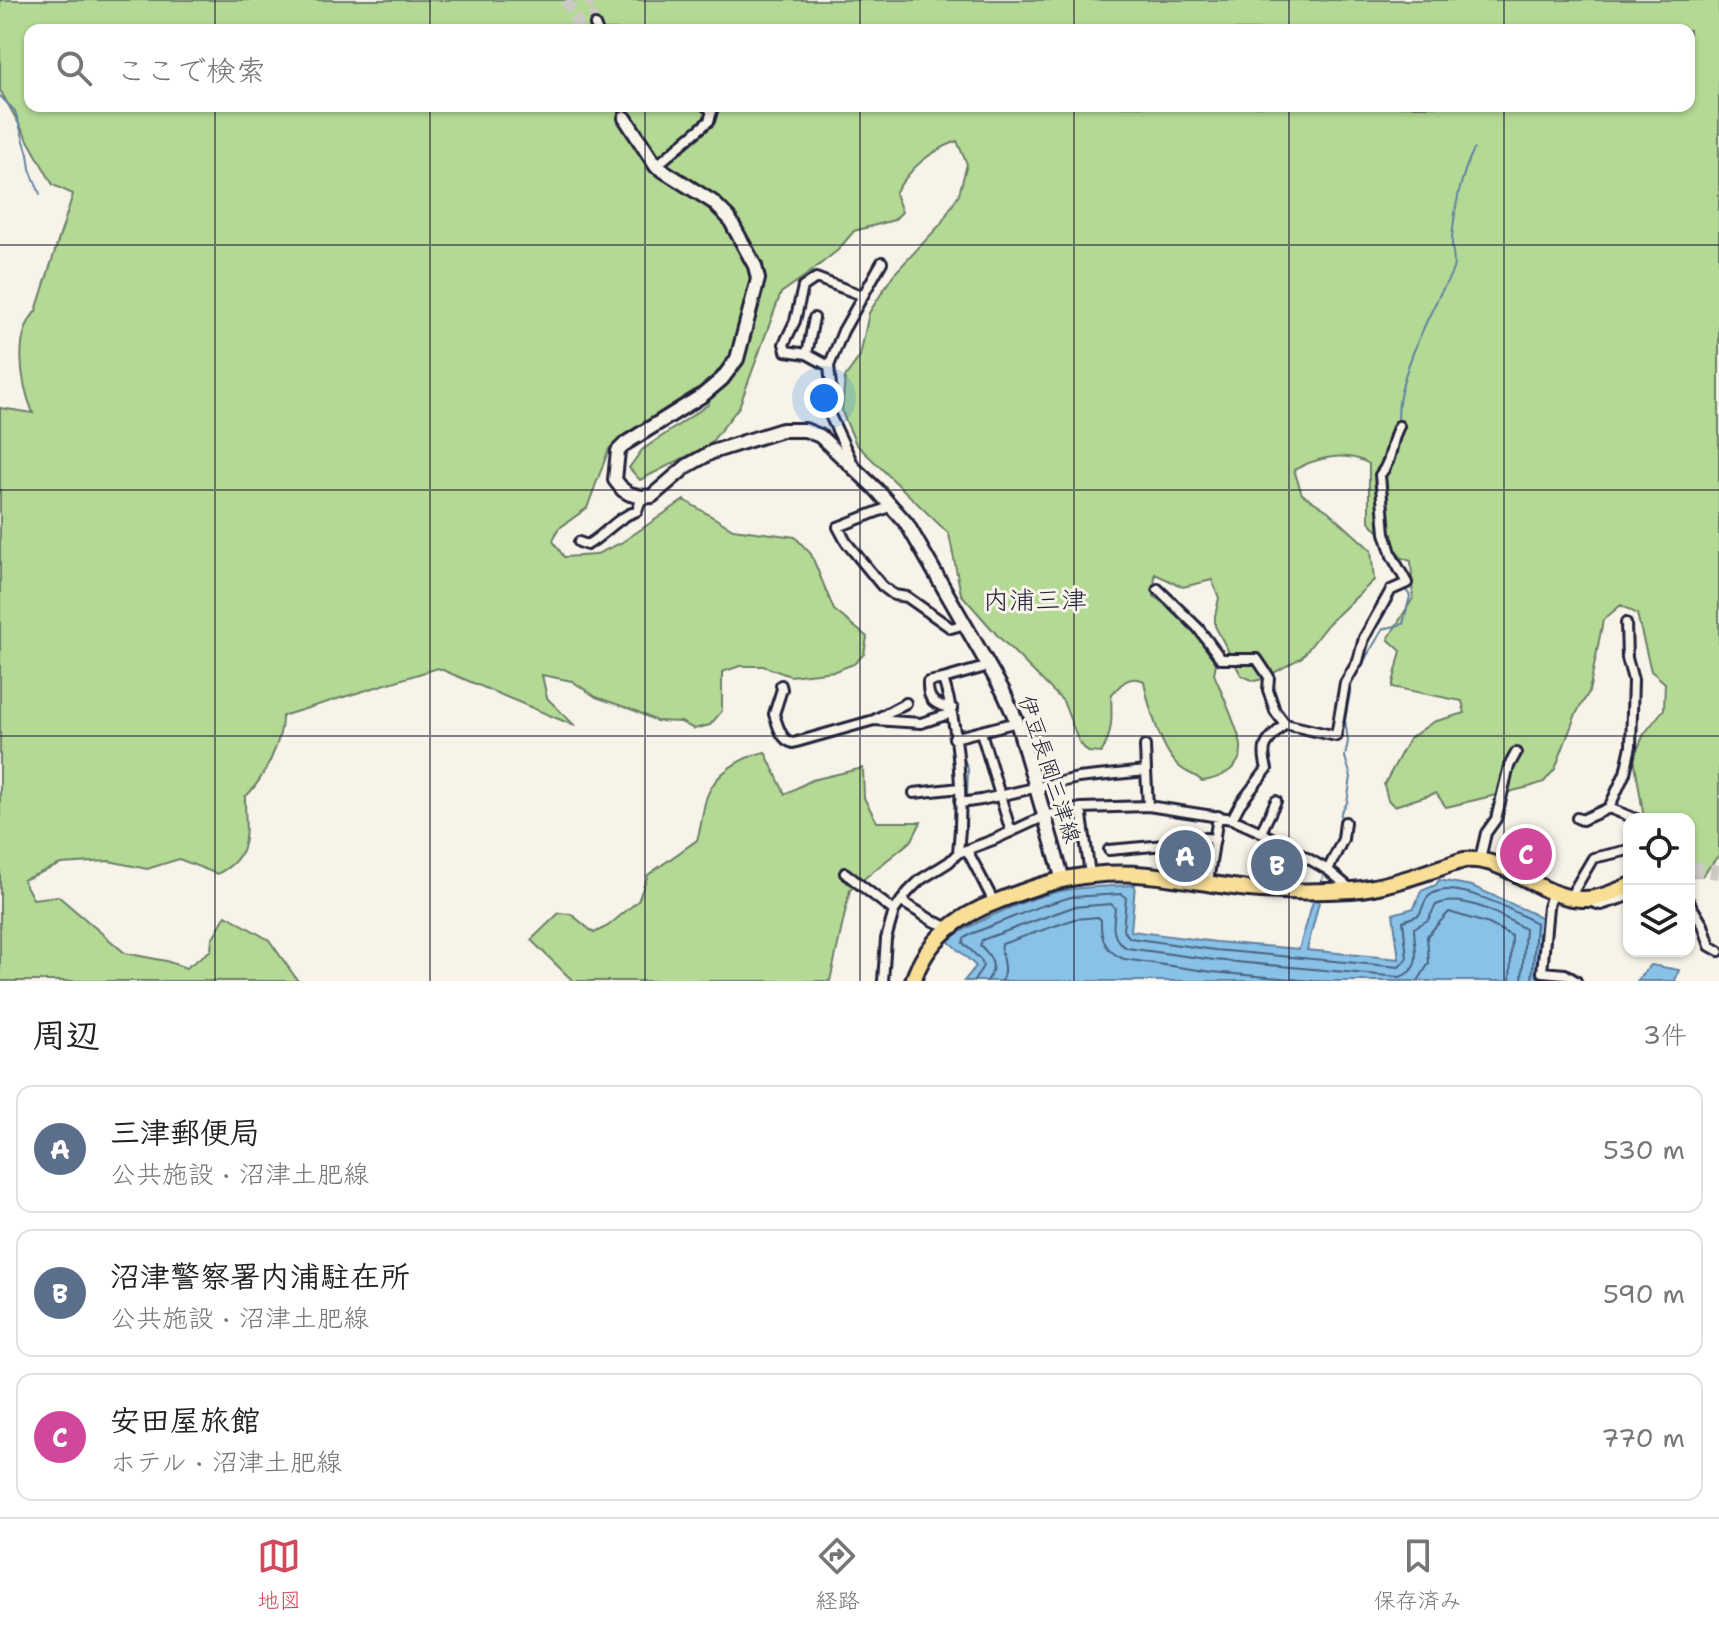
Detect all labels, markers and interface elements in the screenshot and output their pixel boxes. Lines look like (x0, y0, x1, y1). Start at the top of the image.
search box (24, 24, 1695, 112)
icon: search (52, 46, 96, 90)
text: ここで検索 (116, 50, 266, 91)
your location (804, 378, 844, 418)
district label: 内浦三津 (983, 582, 1087, 617)
street label: 伊豆長岡三津線 (1012, 691, 1087, 847)
map controls (1623, 813, 1695, 957)
button: locate (1623, 813, 1695, 885)
pin: C (1500, 824, 1552, 884)
pin: A (1159, 826, 1211, 886)
pin: B (1251, 835, 1303, 895)
button: layers (1623, 885, 1695, 957)
text: 周辺 (32, 1012, 100, 1058)
text: 3件 (1643, 1017, 1687, 1052)
text: 三津郵便局 (110, 1112, 260, 1153)
text: A (50, 1132, 70, 1167)
text: 530 m (1603, 1132, 1685, 1167)
text: 公共施設 · 沼津土肥線 (110, 1156, 369, 1191)
text: 沼津警察署内浦駐在所 (110, 1256, 410, 1297)
text: B (52, 1276, 68, 1311)
text: 590 m (1603, 1276, 1685, 1311)
text: 公共施設 · 沼津土肥線 (110, 1300, 369, 1335)
text: 安田屋旅館 (110, 1400, 260, 1441)
text: C (52, 1420, 68, 1455)
text: 770 m (1601, 1420, 1685, 1455)
text: ホテル · 沼津土肥線 (110, 1444, 342, 1479)
tab: 地図 (257, 1534, 301, 1615)
tab: 経路 (815, 1534, 860, 1615)
tab: 保存済み (1374, 1534, 1462, 1615)

